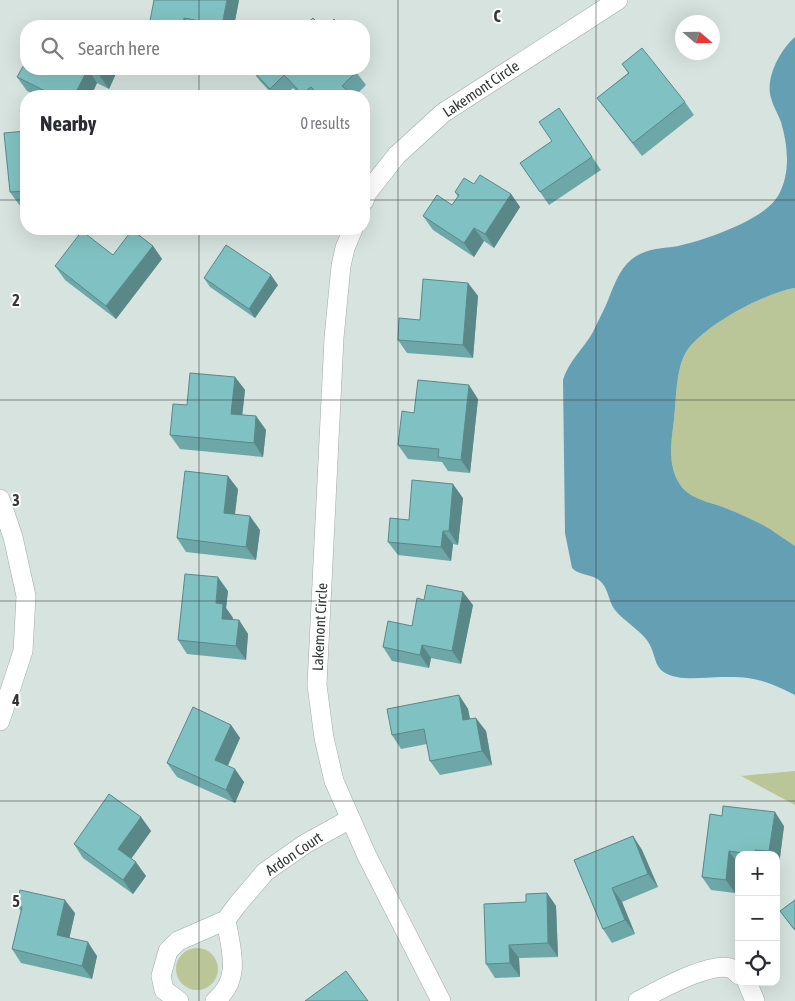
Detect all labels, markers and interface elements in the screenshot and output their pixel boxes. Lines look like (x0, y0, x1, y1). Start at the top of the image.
text: C (493, 7, 501, 25)
north arrow (675, 15, 720, 60)
search box (20, 20, 370, 75)
icon: search (38, 34, 66, 62)
text: Search here (78, 37, 160, 59)
street label: Lakemont Circle (439, 57, 522, 120)
text: Nearby (40, 111, 96, 135)
text: 0 results (300, 114, 350, 132)
text: 2 (12, 291, 20, 309)
text: 3 (12, 491, 20, 509)
street label: Lakemont Circle (309, 582, 330, 671)
text: 4 (11, 691, 20, 709)
street label: Ardon Court (262, 828, 325, 879)
map controls (735, 851, 780, 986)
button: + (735, 851, 780, 896)
text: 5 (12, 892, 20, 910)
button: − (735, 896, 780, 941)
button: locate (735, 941, 780, 986)

